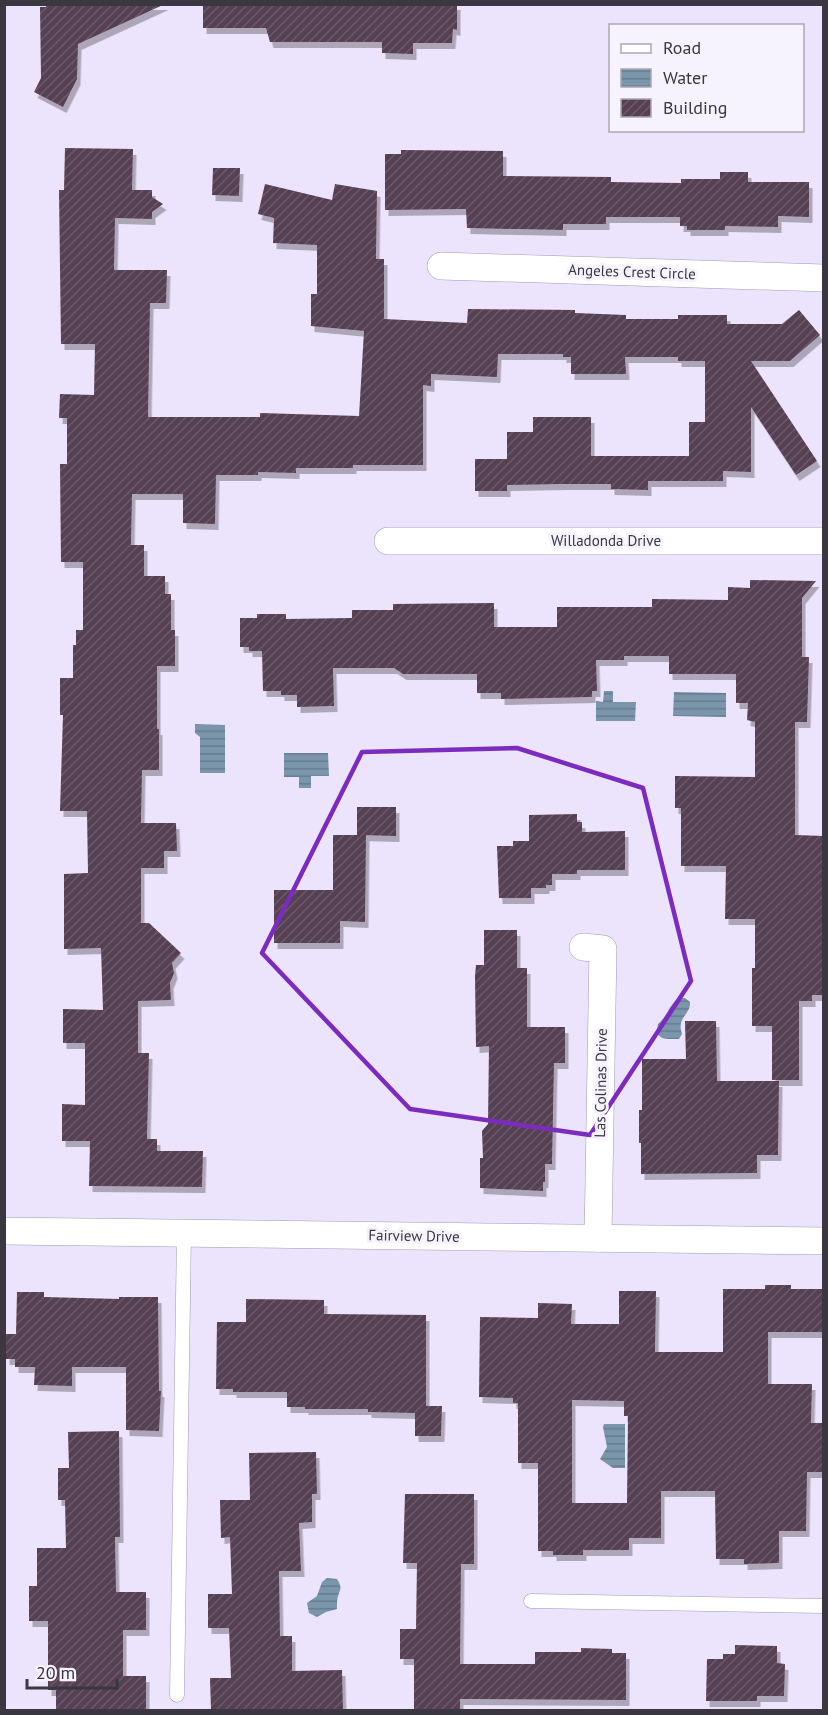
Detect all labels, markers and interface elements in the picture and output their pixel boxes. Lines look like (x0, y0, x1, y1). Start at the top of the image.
legend (609, 24, 804, 132)
text: Road (663, 36, 701, 59)
text: Water (663, 66, 707, 89)
text: Building (663, 96, 727, 119)
street label: Angeles Crest Circle (568, 260, 696, 283)
street label: Willadonda Drive (551, 531, 661, 550)
street label: Las Colinas Drive (590, 1028, 611, 1138)
street label: Fairview Drive (368, 1225, 460, 1246)
scale bar (27, 1652, 117, 1690)
text: 20 m (36, 1661, 75, 1684)

